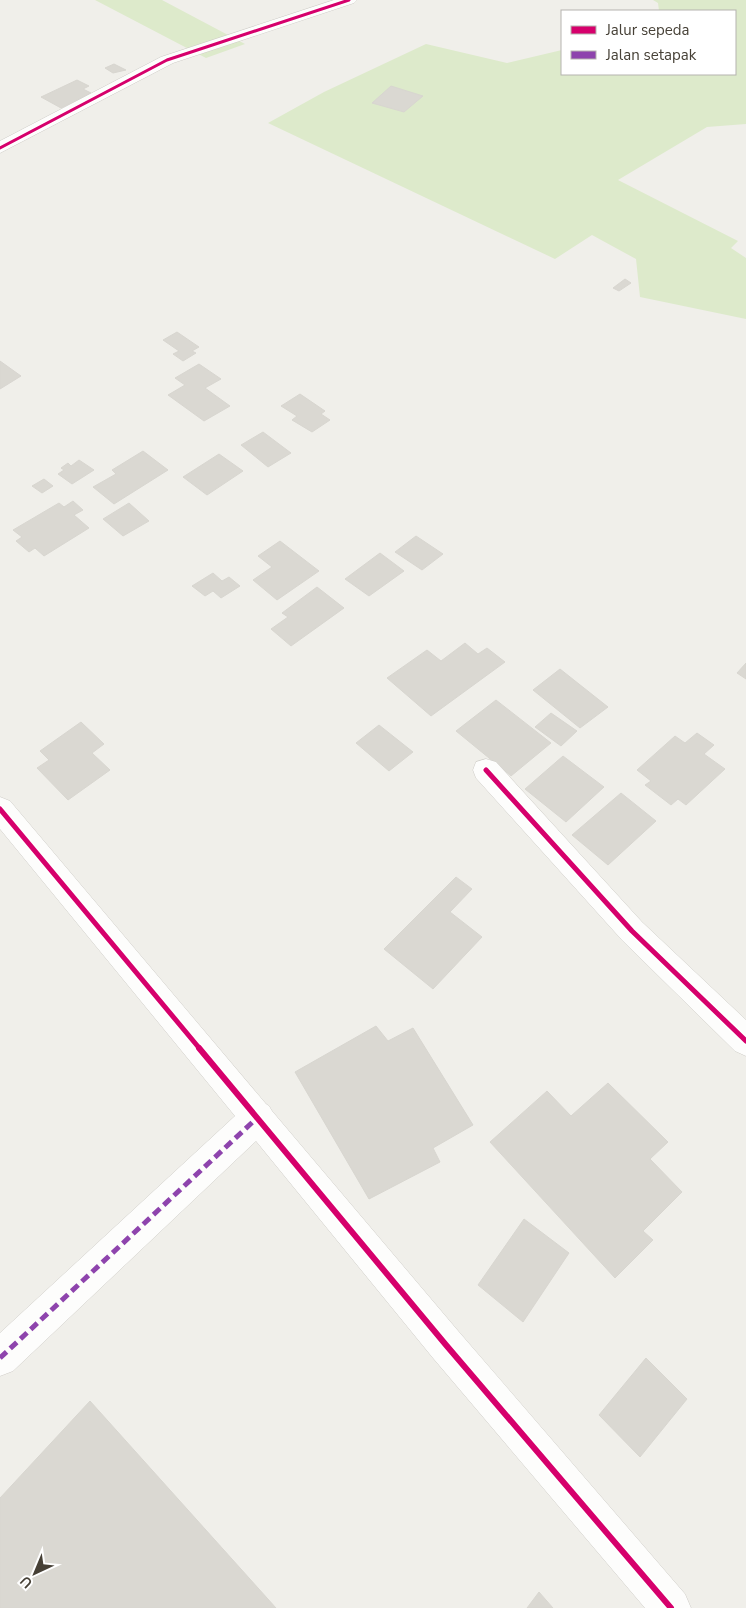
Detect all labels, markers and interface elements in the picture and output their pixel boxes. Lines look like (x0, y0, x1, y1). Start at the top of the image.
legend (561, 10, 736, 75)
text: Jalur sepeda (605, 20, 690, 40)
text: Jalan setapak (605, 45, 697, 65)
north arrow (10, 1548, 60, 1598)
text: U (16, 1572, 37, 1592)

